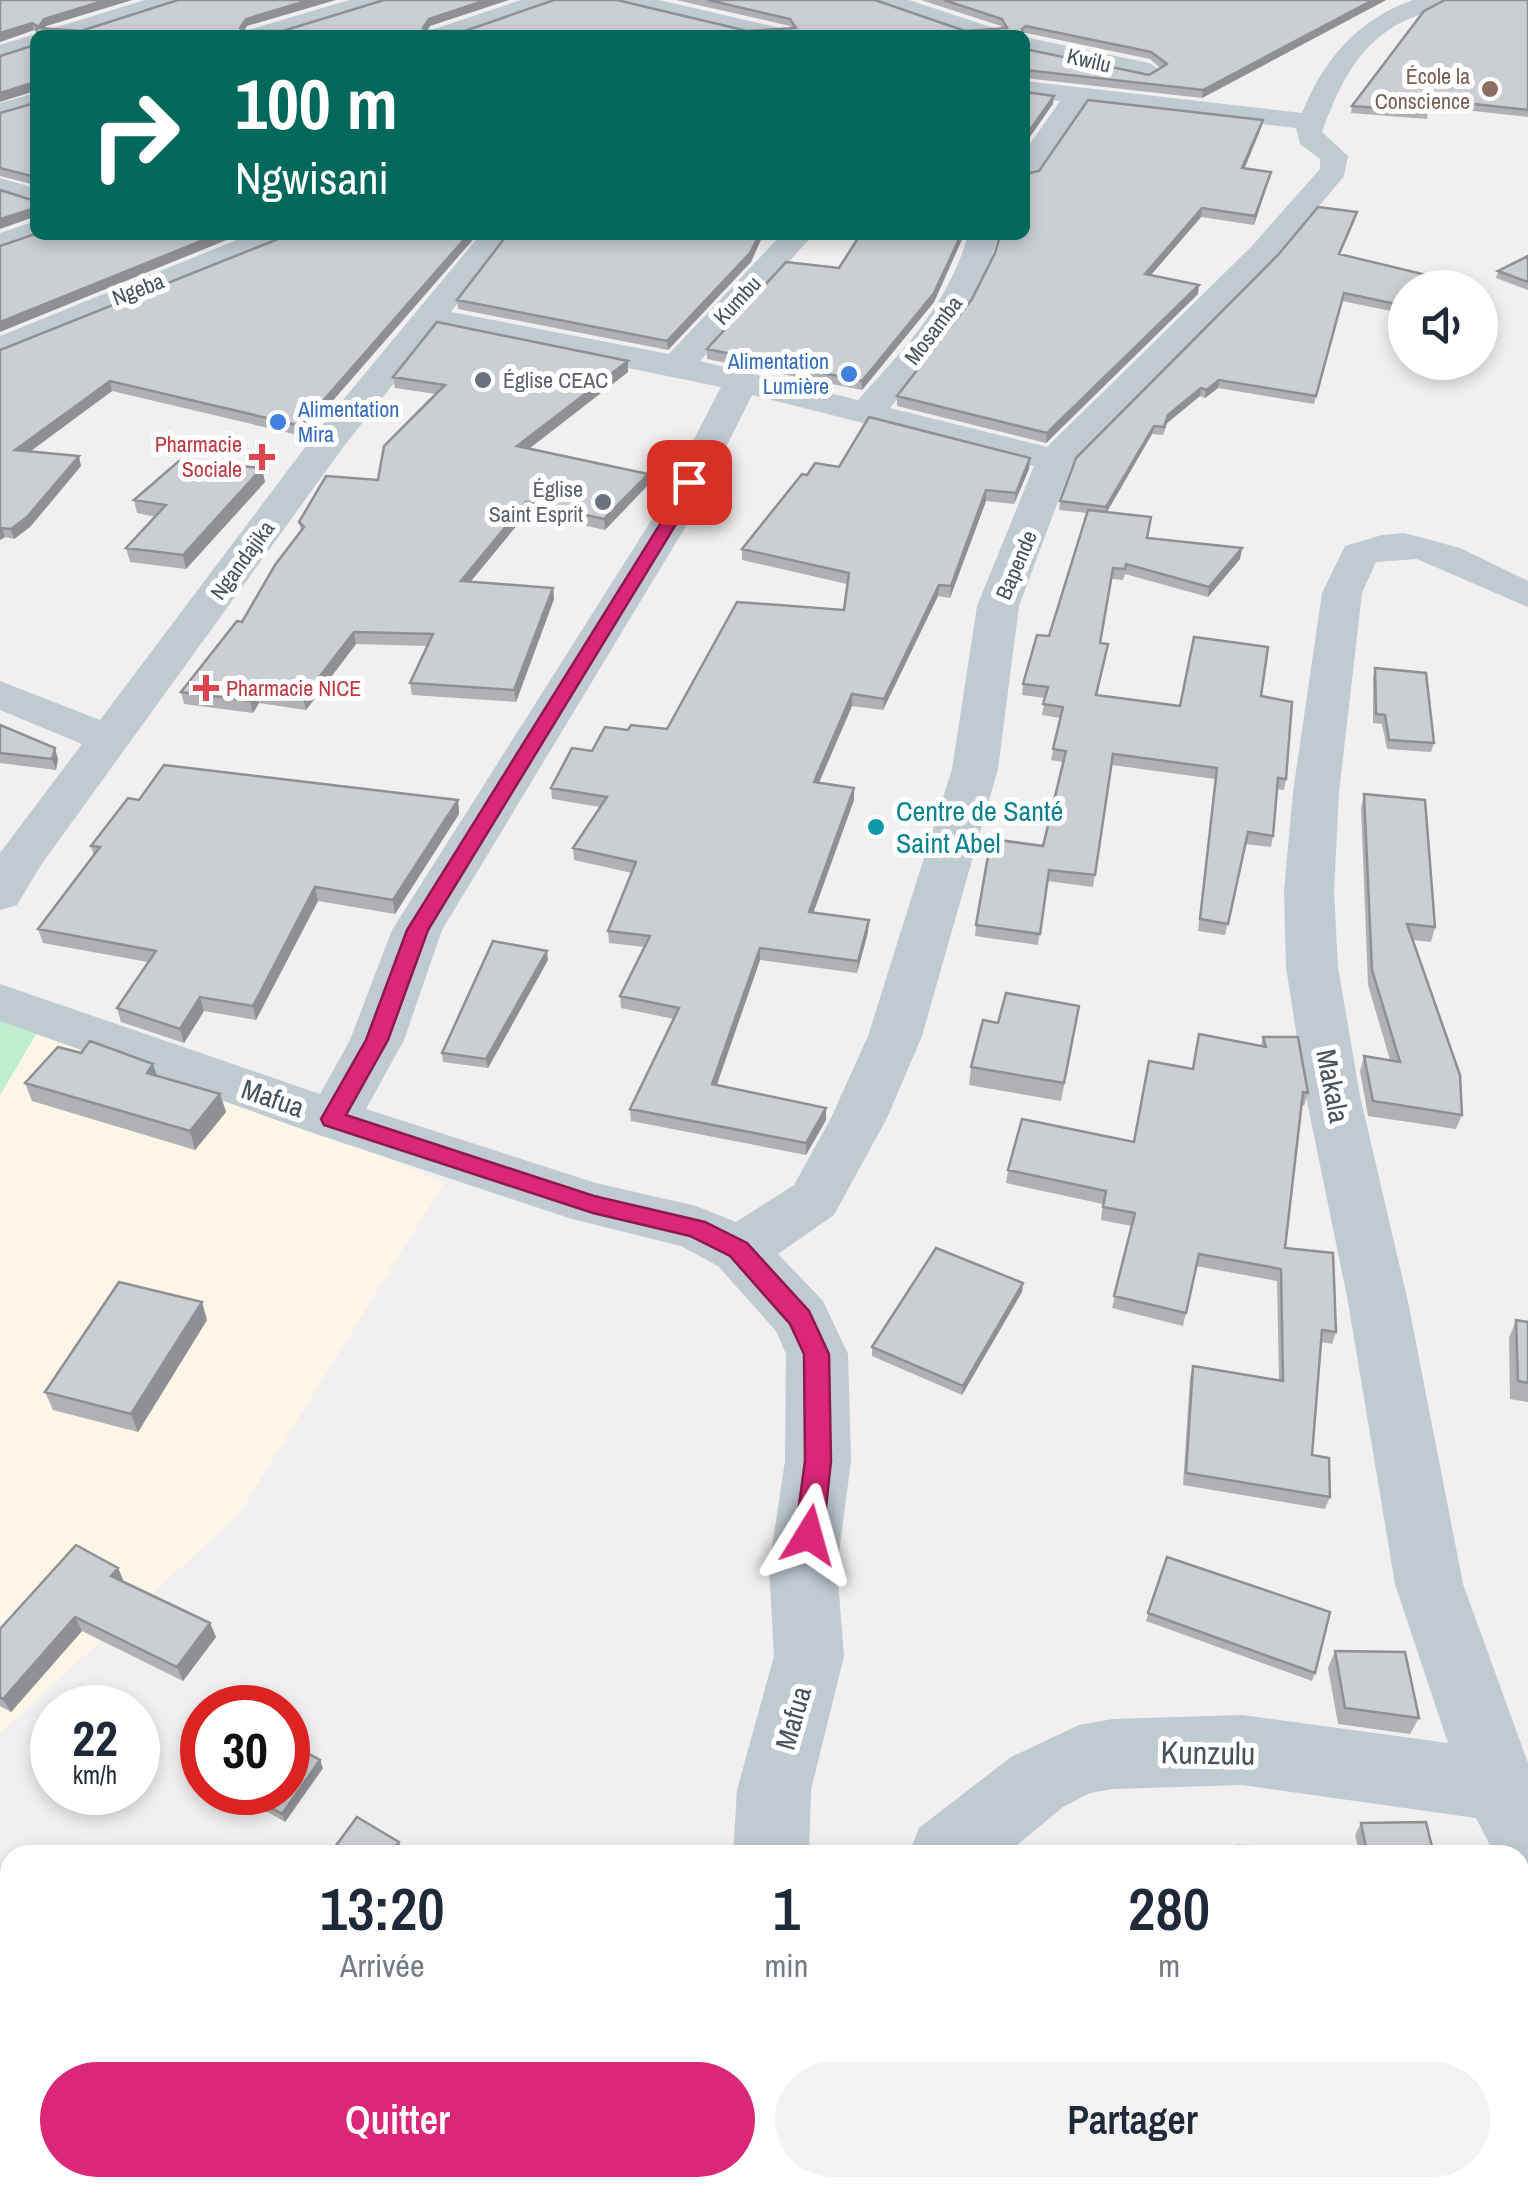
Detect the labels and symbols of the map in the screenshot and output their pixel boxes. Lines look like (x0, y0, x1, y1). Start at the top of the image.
street label: Kwilu (1064, 40, 1114, 80)
place label: École la Conscience (1375, 61, 1470, 116)
marker: École la Conscience (1479, 78, 1501, 100)
street label: Ngeba (108, 265, 168, 313)
street label: Kumbu (707, 269, 767, 331)
street label: Mosamba (897, 289, 969, 371)
place label: Alimentation Lumière (727, 346, 829, 401)
marker: Alimentation Lumière (838, 363, 860, 385)
place label: Église CEAC (503, 365, 608, 395)
marker: Église CEAC (472, 369, 494, 391)
place label: Alimentation Mira (297, 394, 399, 449)
marker: Alimentation Mira (267, 411, 289, 433)
place label: Pharmacie Sociale (155, 429, 242, 484)
pin (647, 440, 732, 525)
marker: Pharmacie Sociale (251, 446, 273, 468)
place label: Église Saint Esprit (489, 474, 583, 529)
marker: Église Saint Esprit (592, 491, 614, 513)
street label: Ngandajika (203, 514, 281, 606)
street label: Bapende (988, 526, 1044, 604)
place label: Pharmacie NICE (226, 673, 361, 703)
marker: Pharmacie NICE (195, 677, 217, 699)
place label: Centre de Santé Saint Abel (896, 792, 1063, 862)
marker: Centre de Santé Saint Abel (865, 816, 887, 838)
street label: Makala (1307, 1046, 1359, 1126)
street label: Mafua (237, 1070, 310, 1126)
position arrow (757, 1483, 861, 1587)
street label: Mafua (766, 1682, 820, 1754)
speed limit sign: 30 (180, 1685, 310, 1815)
street label: Kunzulu (1160, 1730, 1256, 1775)

